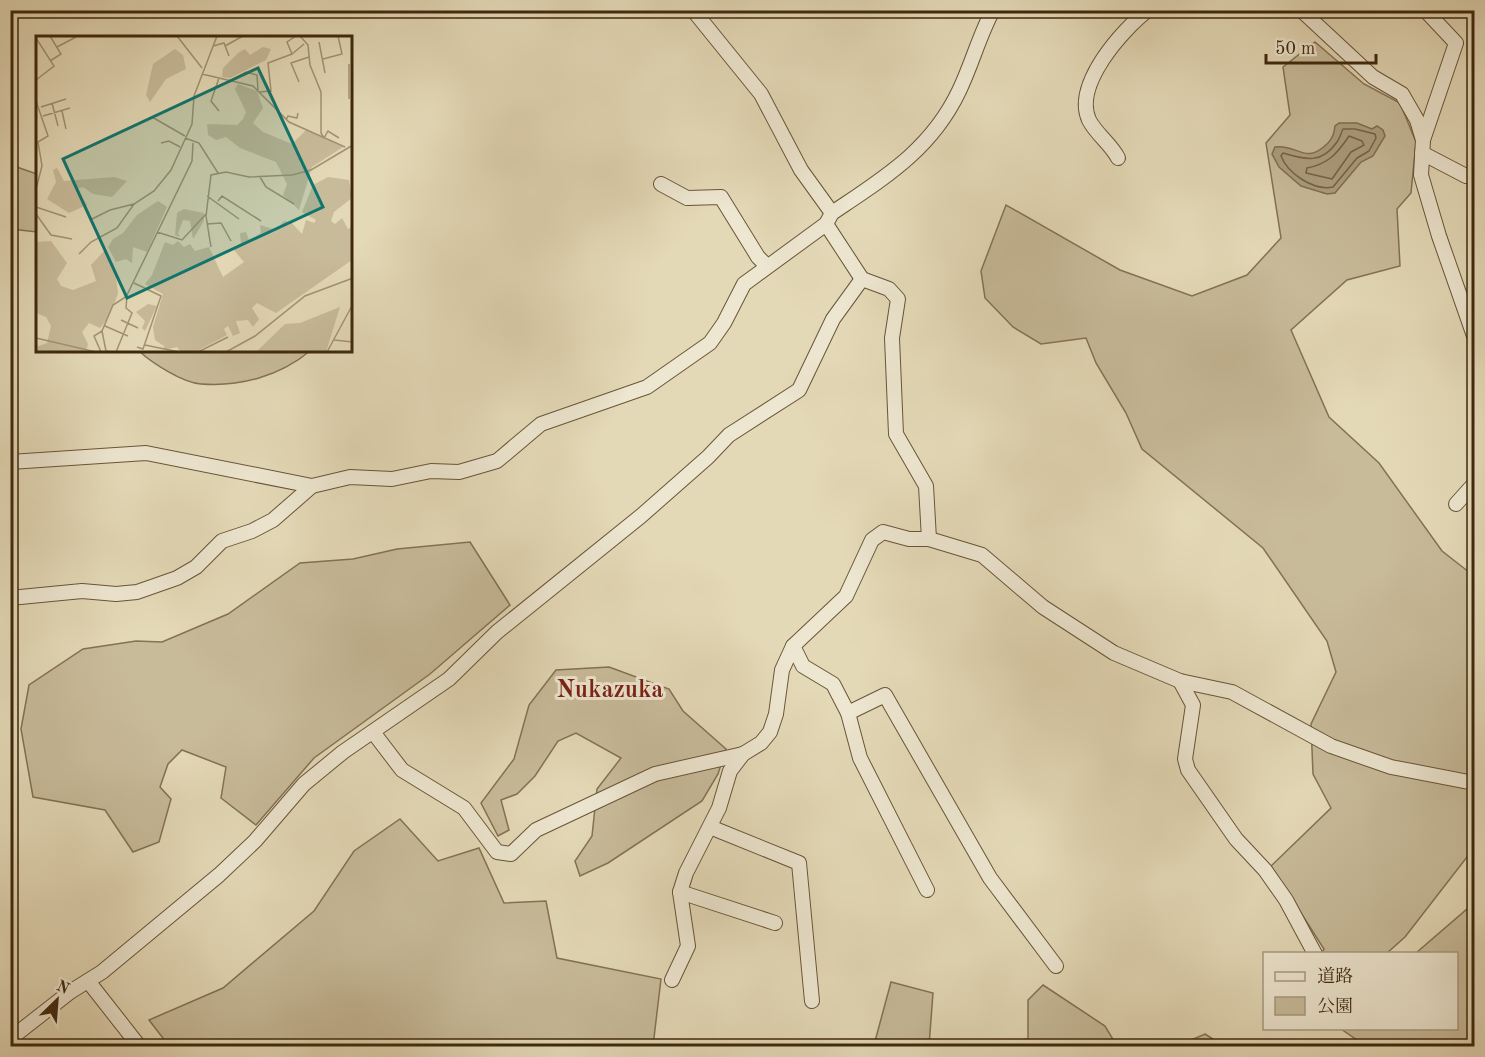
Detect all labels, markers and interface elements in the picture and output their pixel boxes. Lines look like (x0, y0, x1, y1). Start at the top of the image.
scale bar (1266, 27, 1376, 65)
inset map (36, 36, 352, 352)
text: 50 m (1275, 40, 1315, 58)
district label: Nukazuka (556, 679, 664, 703)
legend (1263, 952, 1458, 1030)
text: 道路 (1317, 966, 1353, 986)
north arrow (27, 970, 87, 1030)
text: N (54, 978, 72, 998)
text: 公園 (1317, 997, 1353, 1016)

